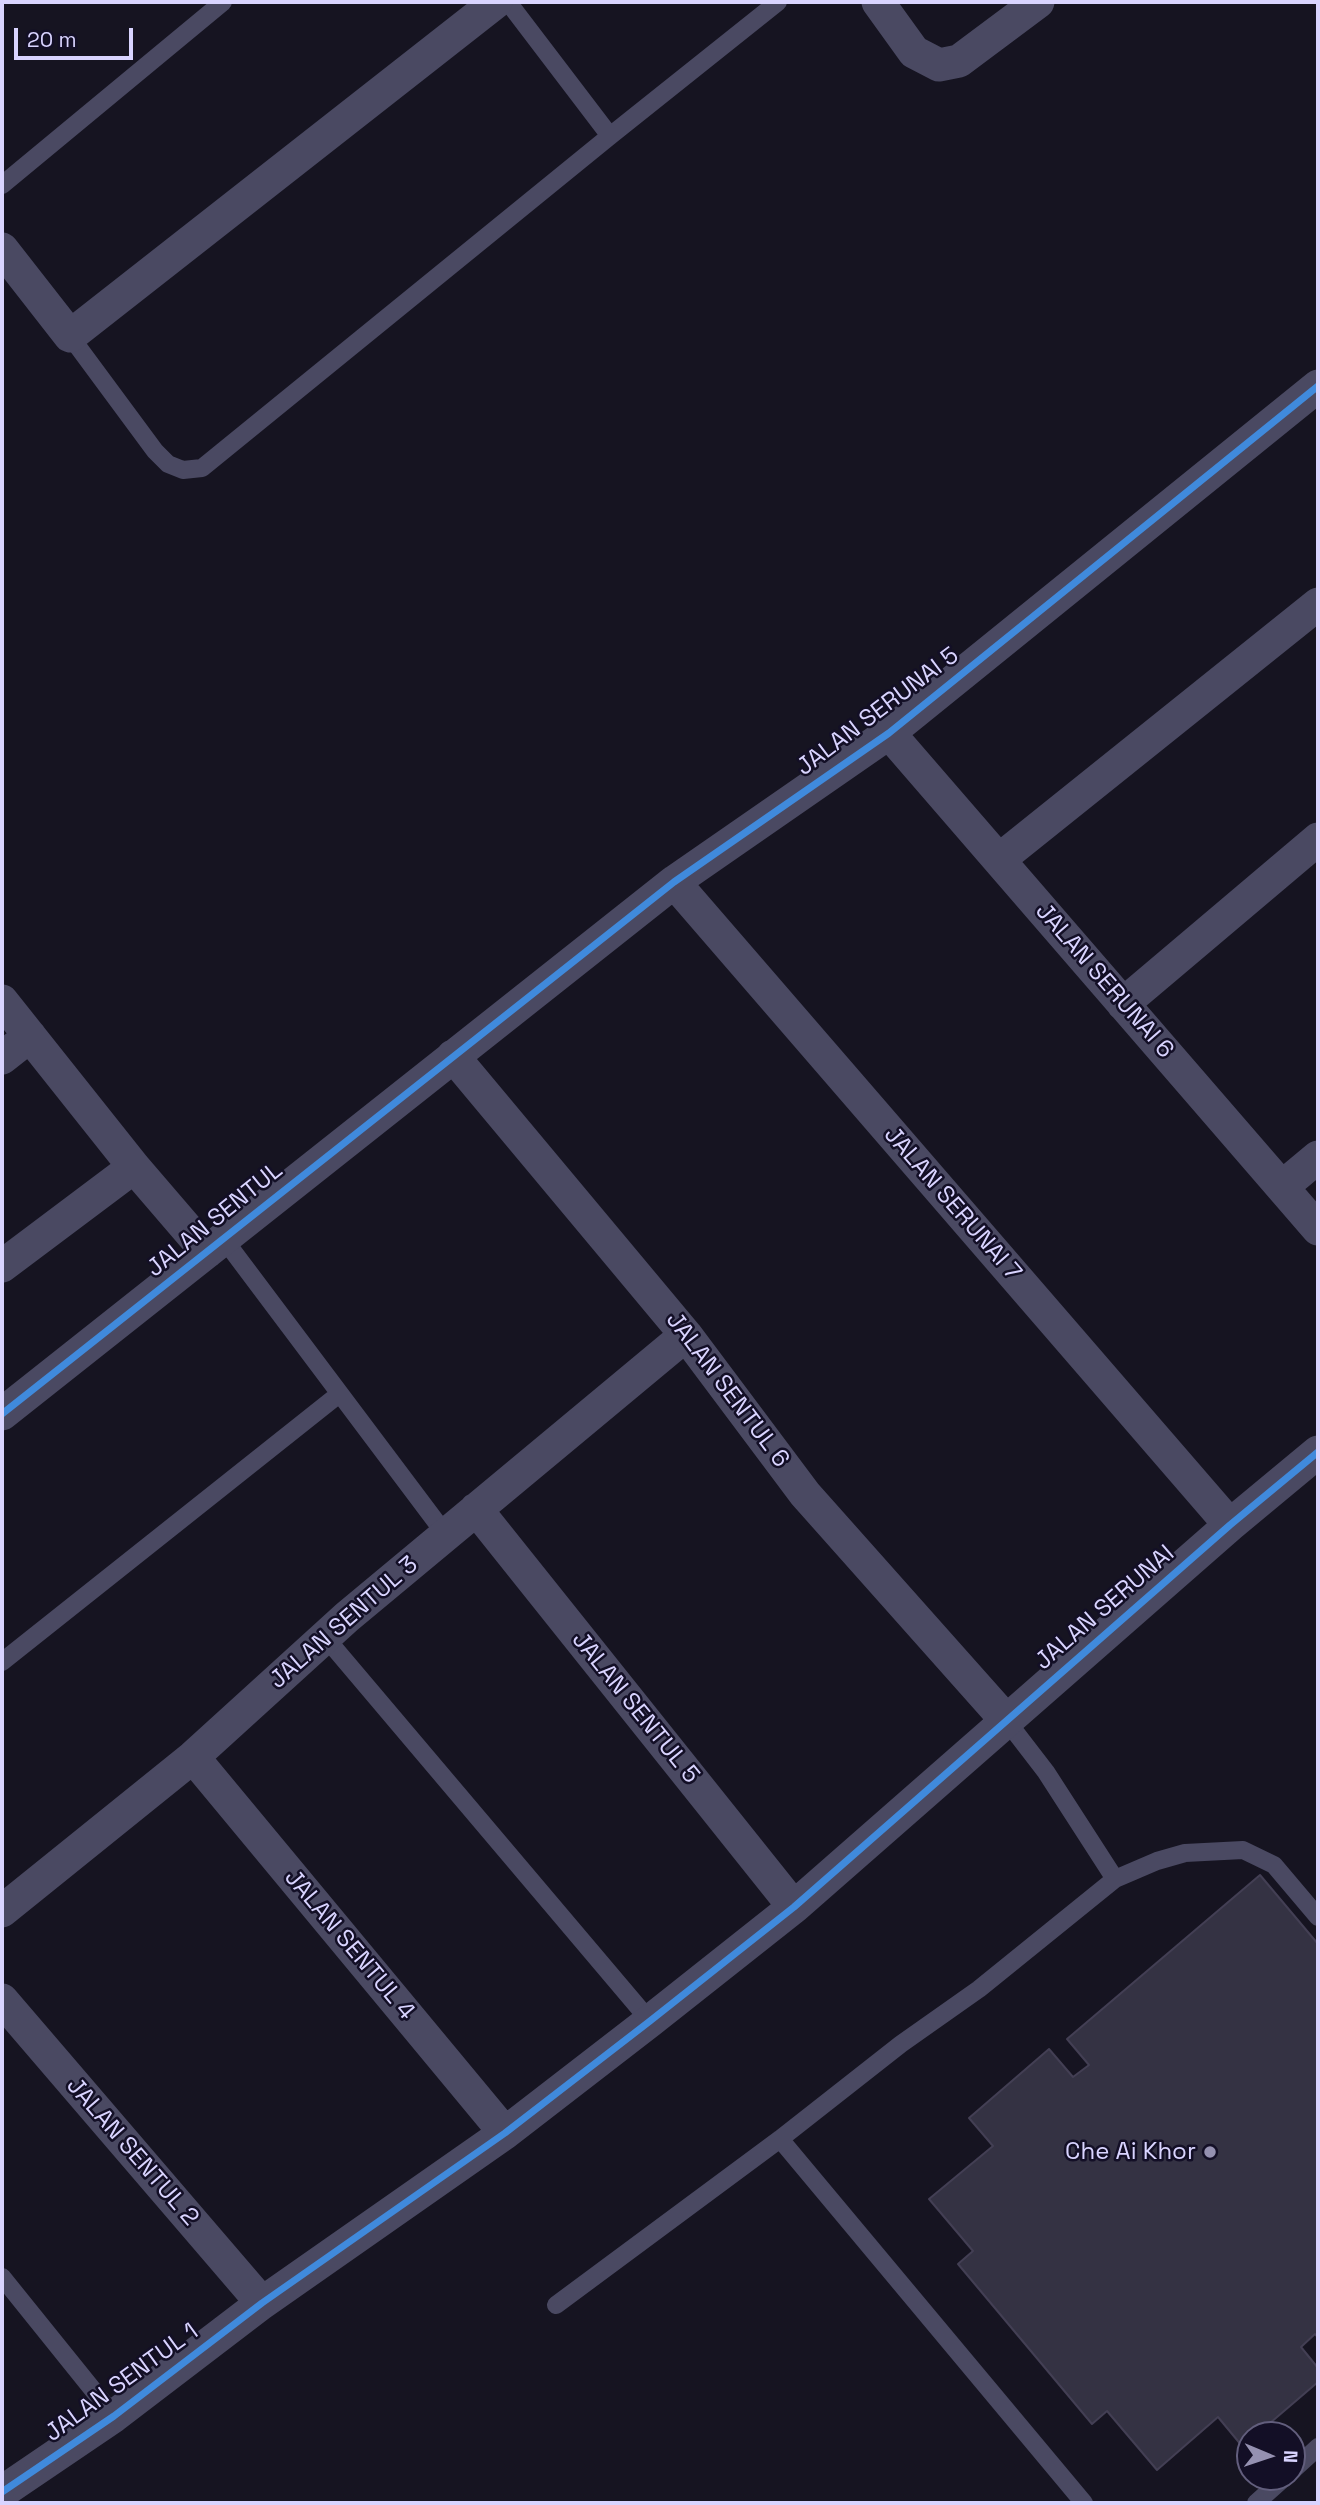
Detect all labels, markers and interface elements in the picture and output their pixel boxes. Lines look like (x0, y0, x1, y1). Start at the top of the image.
scale bar (18, 14, 136, 58)
text: 20 m (27, 26, 77, 53)
street label: JALAN SERUNAI 5 (791, 642, 965, 782)
street label: JALAN SERUNAI 6 (1029, 898, 1179, 1064)
street label: JALAN SERUNAI 7 (877, 1121, 1027, 1287)
street label: JALAN SENTUL (141, 1156, 289, 1284)
street label: JALAN SENTUL 6 (659, 1307, 795, 1473)
street label: JALAN SERUNAI (1029, 1540, 1181, 1676)
street label: JALAN SENTUL 3 (264, 1551, 424, 1695)
street label: JALAN SENTUL 5 (565, 1626, 705, 1790)
street label: JALAN SENTUL 4 (278, 1864, 420, 2026)
street label: JALAN SENTUL 2 (60, 2072, 204, 2232)
place label: Che Ai Khor (1065, 2138, 1196, 2166)
marker: Che Ai Khor (1202, 2144, 1218, 2160)
street label: JALAN SENTUL 1 (40, 2318, 204, 2448)
north arrow (1236, 2421, 1306, 2491)
text: N (1278, 2450, 1303, 2463)

